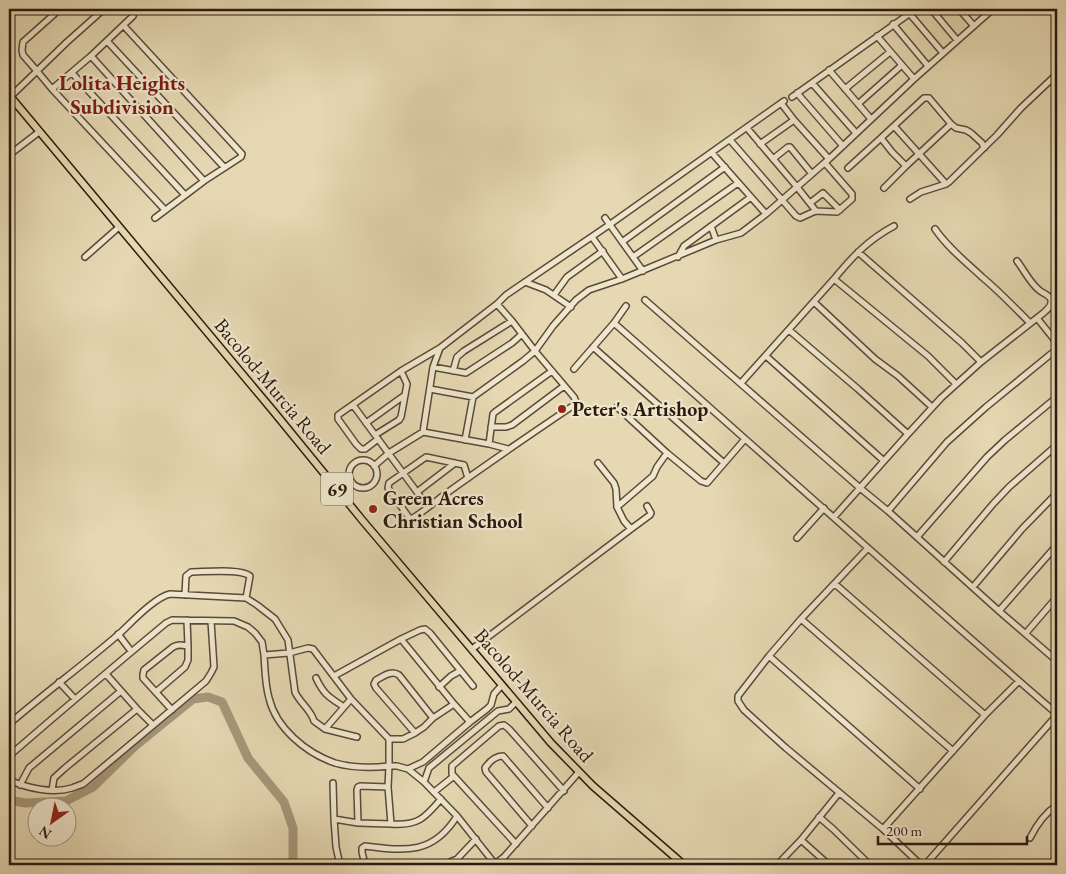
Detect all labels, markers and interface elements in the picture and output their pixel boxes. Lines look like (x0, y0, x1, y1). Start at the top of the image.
district label: Lolita Heights Subdivision (59, 69, 185, 120)
street label: Bacolod-Murcia Road (209, 313, 338, 460)
place label: Peter's Artishop (572, 396, 708, 422)
marker: Peter's Artishop (556, 403, 568, 415)
road number: 69 (321, 472, 353, 506)
place label: Green Acres Christian School (383, 485, 523, 534)
marker: Green Acres Christian School (367, 503, 379, 515)
street label: Bacolod-Murcia Road (469, 623, 600, 768)
north arrow (28, 796, 78, 846)
scale bar (878, 814, 1027, 846)
text: 200 m (886, 821, 923, 840)
text: N (35, 822, 55, 844)

